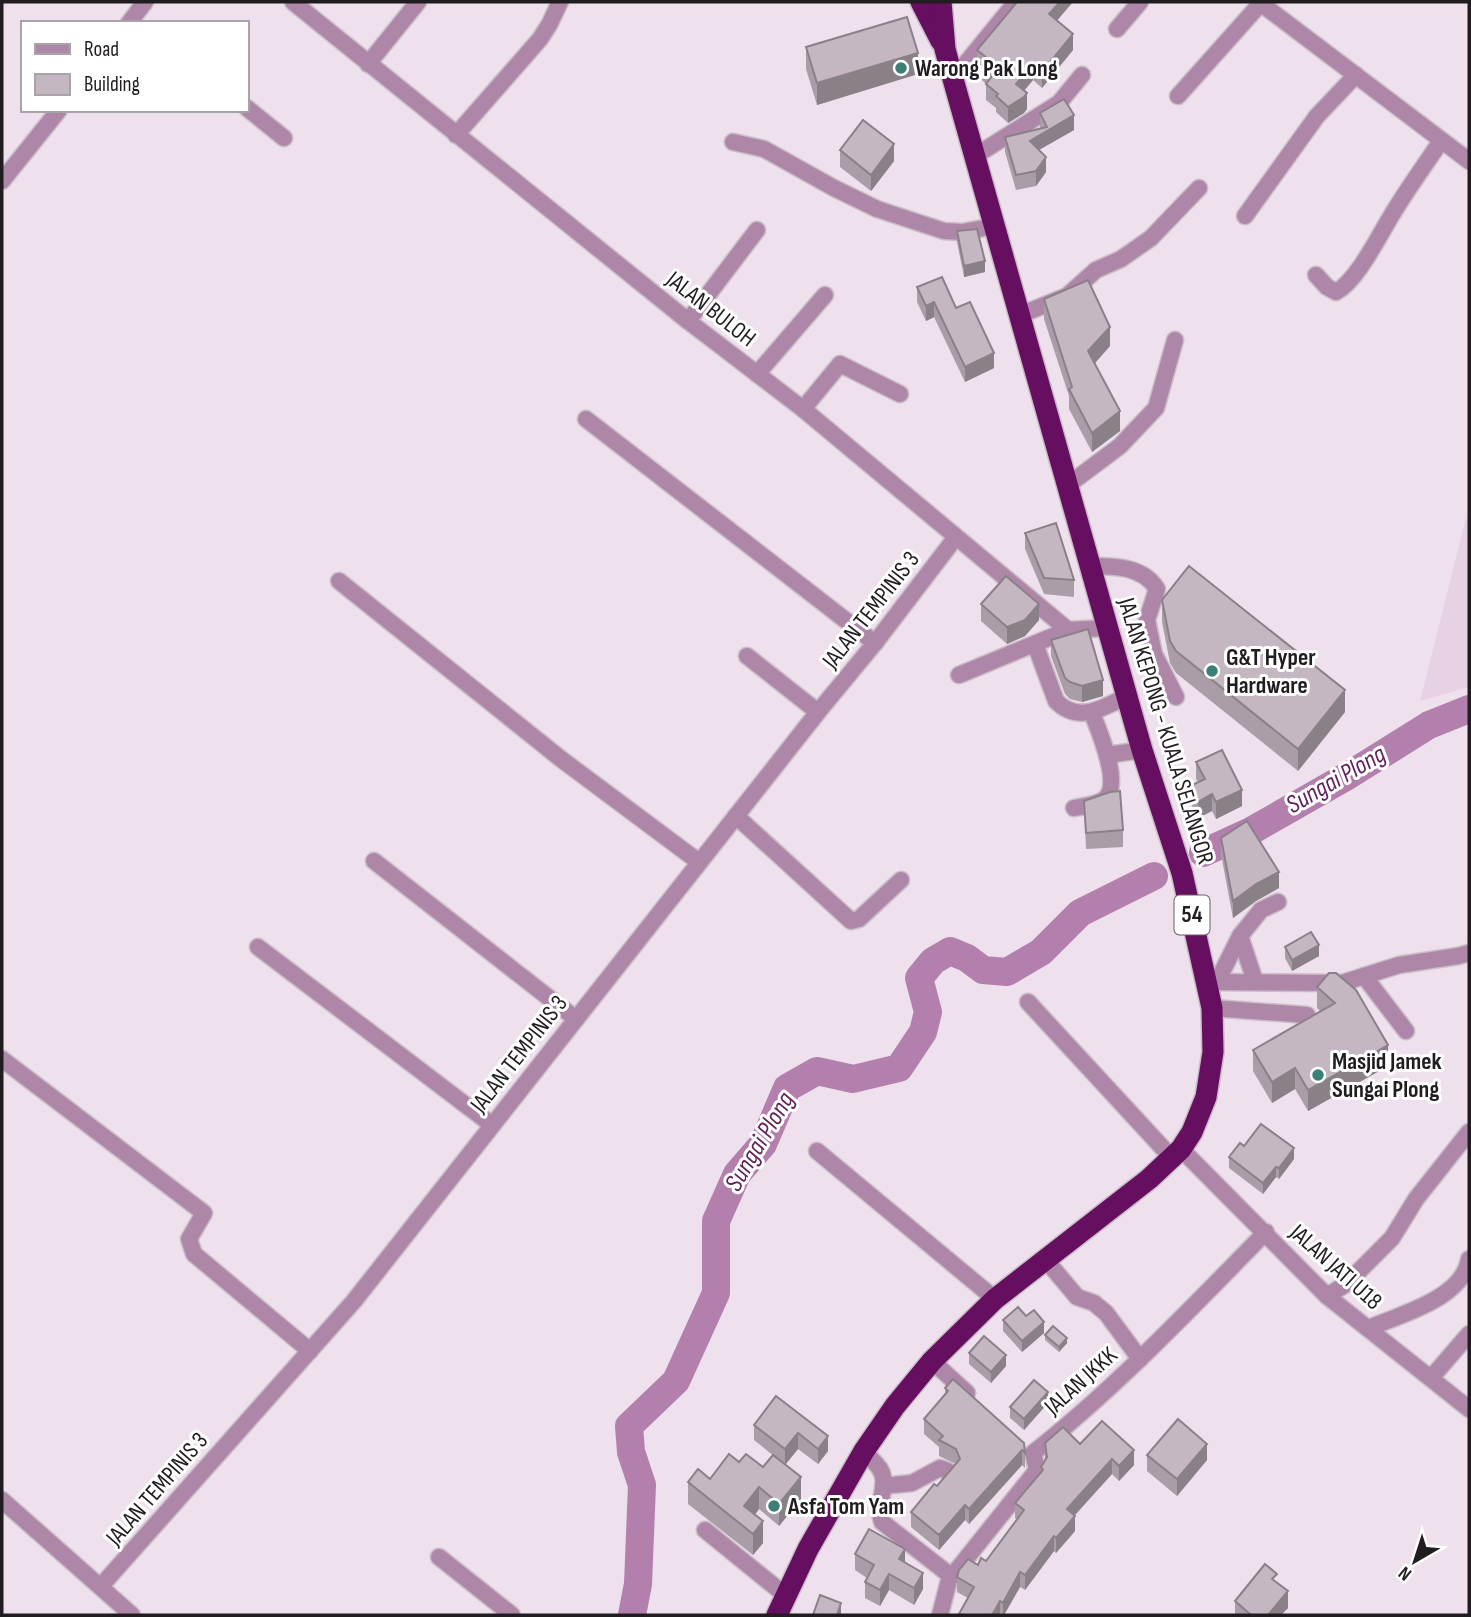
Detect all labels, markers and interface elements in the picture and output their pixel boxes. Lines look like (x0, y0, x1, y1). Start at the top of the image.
legend (21, 21, 248, 112)
text: Road (84, 37, 119, 62)
place label: Warong Pak Long (915, 54, 1058, 83)
marker: Warong Pak Long (893, 60, 909, 76)
text: Building (84, 72, 140, 97)
street label: JALAN BULOH (660, 264, 762, 353)
street label: JALAN TEMPINIS 3 (816, 546, 926, 675)
street label: JALAN KEPONG - KUALA SELANGOR (1111, 593, 1220, 868)
place label: G&T Hyper Hardware (1226, 643, 1316, 700)
marker: G&T Hyper Hardware (1204, 663, 1220, 679)
water label: Sungai Plong (1281, 739, 1392, 821)
road number: 54 (1174, 896, 1210, 934)
street label: JALAN TEMPINIS 3 (464, 990, 574, 1119)
place label: Masjid Jamek Sungai Plong (1332, 1047, 1442, 1104)
marker: Masjid Jamek Sungai Plong (1310, 1067, 1326, 1083)
water label: Sungai Plong (718, 1087, 802, 1197)
street label: JALAN JATI U18 (1283, 1217, 1388, 1316)
street label: JALAN JKKK (1038, 1341, 1123, 1422)
street label: JALAN TEMPINIS 3 (99, 1426, 214, 1552)
place label: Asfa Tom Yam (787, 1492, 904, 1521)
marker: Asfa Tom Yam (766, 1498, 782, 1514)
north arrow (1380, 1526, 1450, 1596)
text: N (1394, 1561, 1416, 1585)

